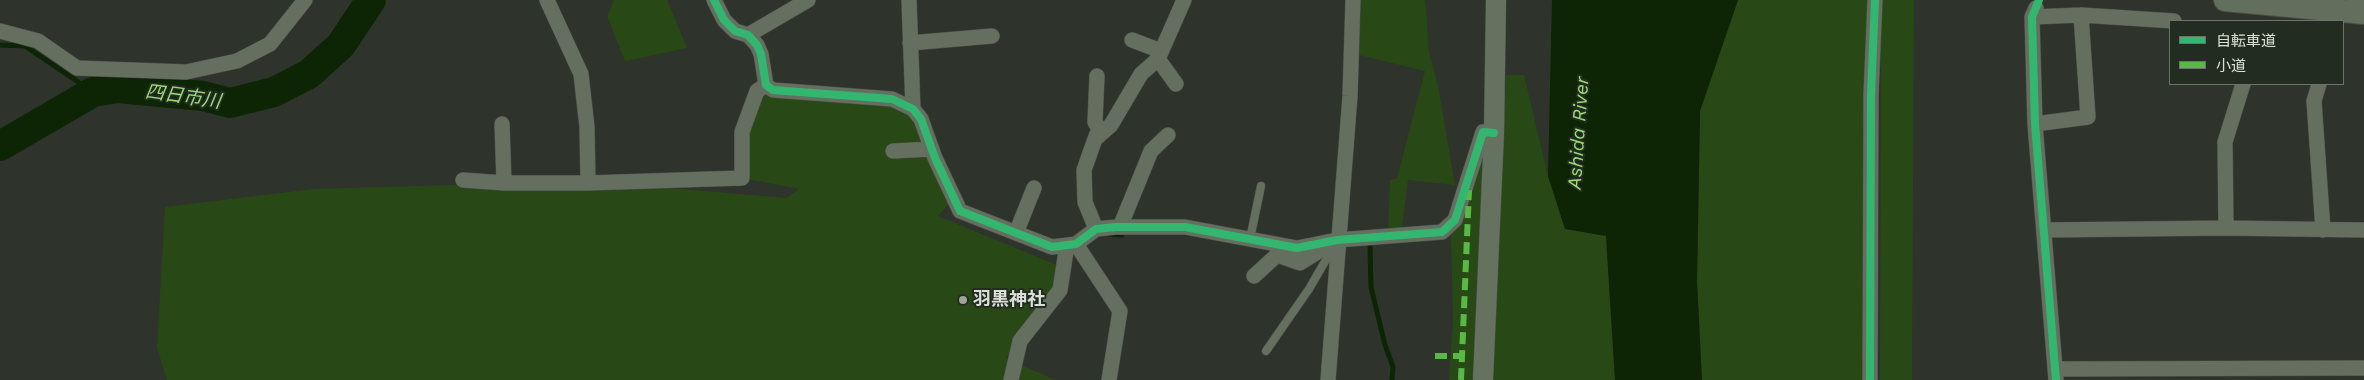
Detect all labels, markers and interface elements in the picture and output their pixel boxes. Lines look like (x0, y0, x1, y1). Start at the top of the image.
legend (2169, 20, 2344, 85)
text: 自転車道 (2216, 32, 2276, 50)
text: 小道 (2216, 57, 2246, 75)
water label: Ashida River (1564, 76, 1594, 190)
water label: 四日市川 (144, 80, 222, 114)
place label: 羽黒神社 (973, 289, 1045, 311)
marker: 羽黒神社 (957, 294, 969, 306)

